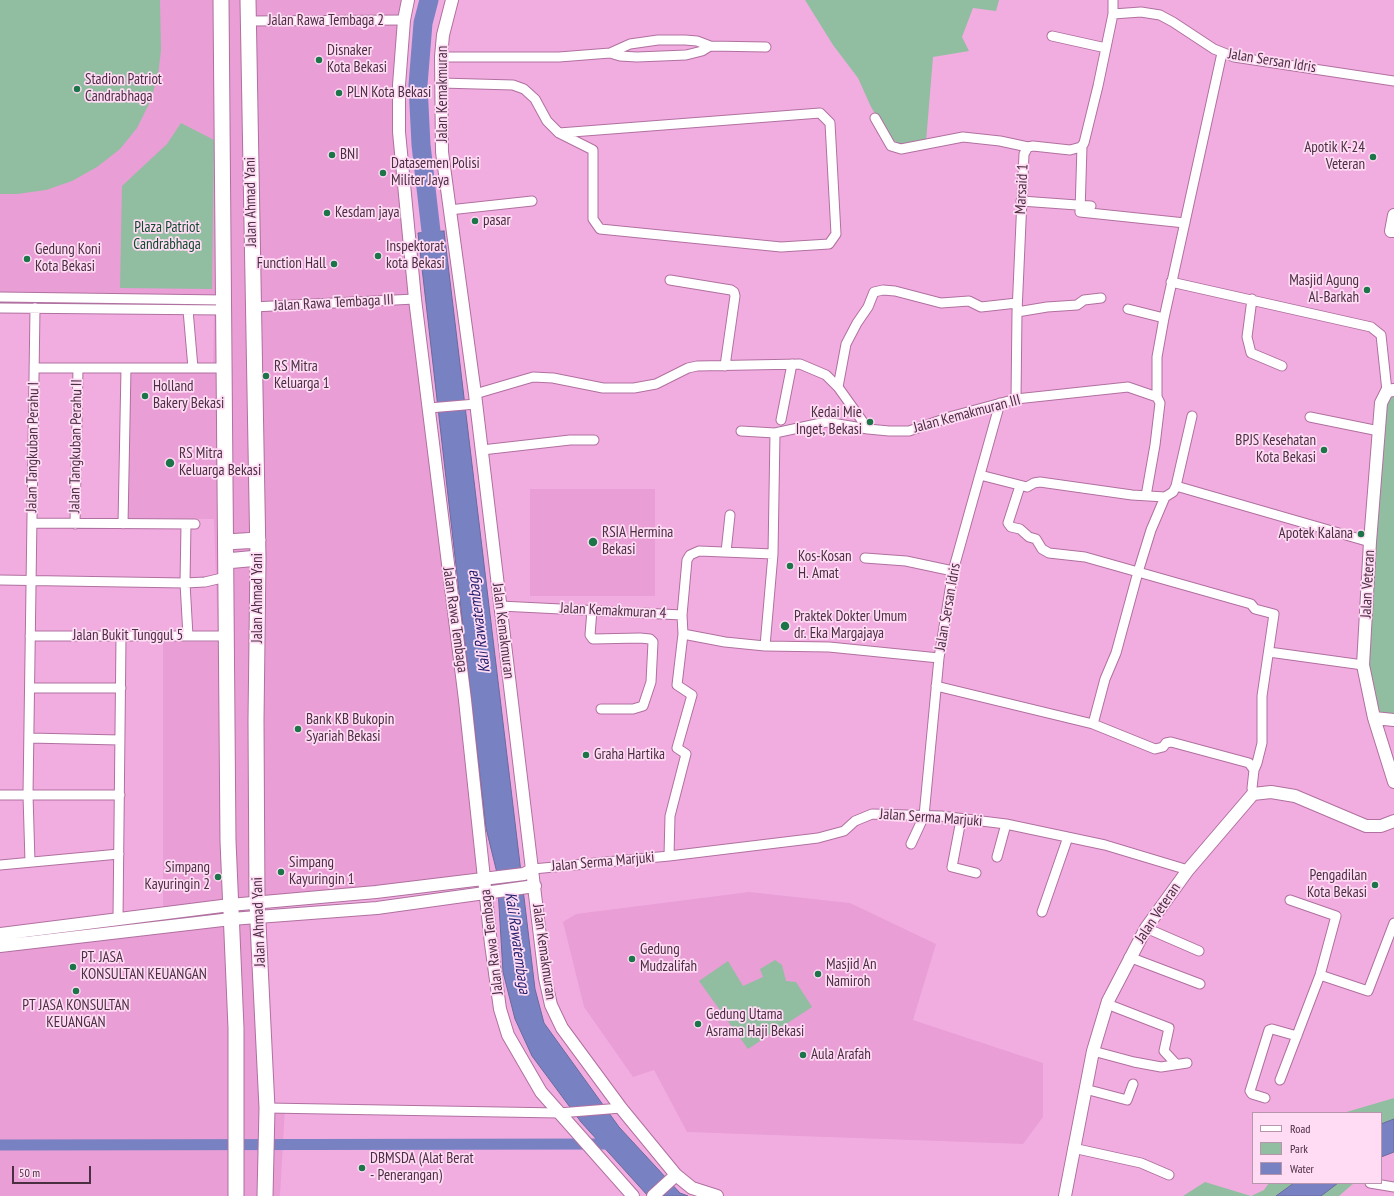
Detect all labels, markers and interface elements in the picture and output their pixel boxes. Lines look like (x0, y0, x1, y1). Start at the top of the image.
street label: Jalan Rawa Tembaga 2 (268, 12, 384, 30)
place label: Disnaker Kota Bekasi (327, 42, 387, 77)
street label: Jalan Sersan Idris (1227, 45, 1317, 77)
street label: Jalan Kemakmuran (434, 46, 452, 142)
marker: Disnaker Kota Bekasi (314, 55, 324, 65)
place label: Stadion Patriot Candrabhaga (85, 71, 162, 106)
marker: Stadion Patriot Candrabhaga (72, 84, 82, 94)
place label: PLN Kota Bekasi (347, 84, 431, 102)
marker: PLN Kota Bekasi (334, 88, 344, 98)
place label: Apotik K-24 Veteran (1304, 139, 1365, 174)
place label: BNI (340, 146, 359, 164)
marker: BNI (327, 150, 337, 160)
marker: Apotik K-24 Veteran (1368, 152, 1378, 162)
place label: Datasemen Polisi Militer Jaya (391, 155, 480, 190)
street label: Jalan Ahmad Yani (241, 157, 261, 247)
street label: Marsaid 1 (1012, 163, 1032, 215)
marker: Datasemen Polisi Militer Jaya (378, 168, 388, 178)
place label: Kesdam jaya (335, 204, 399, 222)
marker: Kesdam jaya (322, 208, 332, 218)
place label: pasar (483, 212, 511, 230)
marker: pasar (470, 216, 480, 226)
park label: Plaza Patriot Candrabhaga (133, 219, 201, 254)
place label: Inspektorat kota Bekasi (386, 238, 445, 273)
place label: Gedung Koni Kota Bekasi (35, 241, 101, 276)
marker: Inspektorat kota Bekasi (373, 251, 383, 261)
marker: Gedung Koni Kota Bekasi (22, 254, 32, 264)
place label: Function Hall (257, 255, 326, 273)
marker: Function Hall (329, 259, 339, 269)
place label: Masjid Agung Al-Barkah (1289, 272, 1359, 307)
marker: Masjid Agung Al-Barkah (1362, 285, 1372, 295)
street label: Jalan Rawa Tembaga III (274, 291, 394, 315)
place label: RS Mitra Keluarga 1 (274, 358, 330, 393)
marker: RS Mitra Keluarga 1 (261, 371, 271, 381)
place label: Holland Bakery Bekasi (153, 378, 224, 413)
street label: Jalan Tangkuban Perahu II (66, 379, 86, 513)
street label: Jalan Tangkuban Perahu I (23, 382, 43, 512)
marker: Holland Bakery Bekasi (140, 391, 150, 401)
street label: Jalan Kemakmuran III (911, 391, 1023, 437)
place label: Kedai Mie Inget, Bekasi (796, 404, 862, 439)
marker: Kedai Mie Inget, Bekasi (865, 417, 875, 427)
place label: BPJS Kesehatan Kota Bekasi (1235, 432, 1316, 467)
place label: RS Mitra Keluarga Bekasi (179, 445, 261, 480)
marker: BPJS Kesehatan Kota Bekasi (1319, 445, 1329, 455)
marker: RS Mitra Keluarga Bekasi (164, 457, 176, 469)
place label: RSIA Hermina Bekasi (602, 524, 673, 559)
place label: Apotek Kalana (1279, 525, 1353, 543)
marker: Apotek Kalana (1356, 529, 1366, 539)
marker: RSIA Hermina Bekasi (587, 536, 599, 548)
place label: Kos-Kosan H. Amat (798, 548, 852, 583)
street label: Jalan Veteran (1357, 549, 1379, 619)
street label: Jalan Ahmad Yani (249, 553, 267, 643)
marker: Kos-Kosan H. Amat (785, 561, 795, 571)
street label: Jalan Sersan Idris (931, 562, 965, 652)
street label: Jalan Rawa Tembaga (439, 566, 471, 674)
water label: Kali Rawatembaga (463, 570, 495, 674)
street label: Jalan Kemakmuran (488, 582, 518, 680)
street label: Jalan Kemakmuran 4 (559, 599, 667, 623)
place label: Praktek Dokter Umum dr. Eka Margajaya (794, 608, 907, 643)
marker: Praktek Dokter Umum dr. Eka Margajaya (779, 620, 791, 632)
street label: Jalan Bukit Tunggul 5 (73, 627, 183, 645)
place label: Bank KB Bukopin Syariah Bekasi (306, 711, 394, 746)
marker: Bank KB Bukopin Syariah Bekasi (293, 724, 303, 734)
place label: Graha Hartika (594, 746, 665, 764)
marker: Graha Hartika (581, 750, 591, 760)
street label: Jalan Serma Marjuki (879, 805, 983, 831)
street label: Jalan Serma Marjuki (551, 849, 655, 875)
place label: Simpang Kayuringin 1 (289, 854, 354, 889)
place label: Simpang Kayuringin 2 (145, 859, 210, 894)
marker: Simpang Kayuringin 1 (276, 867, 286, 877)
place label: Pengadilan Kota Bekasi (1307, 867, 1367, 902)
marker: Simpang Kayuringin 2 (213, 872, 223, 882)
street label: Jalan Ahmad Yani (248, 877, 270, 967)
street label: Jalan Veteran (1131, 880, 1185, 946)
marker: Pengadilan Kota Bekasi (1370, 880, 1380, 890)
street label: Jalan Rawa Tembaga (477, 888, 507, 996)
water label: Kali Rawatembaga (500, 891, 534, 995)
street label: Jalan Kemakmuran (528, 903, 560, 1001)
place label: Gedung Mudzalifah (640, 941, 697, 976)
place label: PT. JASA KONSULTAN KEUANGAN (81, 949, 207, 984)
marker: Gedung Mudzalifah (627, 954, 637, 964)
place label: Masjid An Namiroh (826, 956, 876, 991)
marker: PT. JASA KONSULTAN KEUANGAN (68, 962, 78, 972)
marker: Masjid An Namiroh (813, 969, 823, 979)
marker: PT JASA KONSULTAN KEUANGAN (71, 986, 81, 996)
place label: PT JASA KONSULTAN KEUANGAN (22, 997, 130, 1032)
place label: Gedung Utama Asrama Haji Bekasi (706, 1006, 804, 1041)
marker: Gedung Utama Asrama Haji Bekasi (693, 1019, 703, 1029)
place label: Aula Arafah (811, 1046, 871, 1064)
marker: Aula Arafah (798, 1050, 808, 1060)
legend (1252, 1112, 1382, 1184)
text: Road (1290, 1121, 1310, 1136)
text: Park (1290, 1141, 1308, 1156)
place label: DBMSDA (Alat Berat - Penerangan) (370, 1150, 474, 1185)
scale bar (14, 1158, 93, 1184)
text: Water (1290, 1161, 1314, 1176)
marker: DBMSDA (Alat Berat - Penerangan) (357, 1163, 367, 1173)
text: 50 m (19, 1165, 40, 1180)

